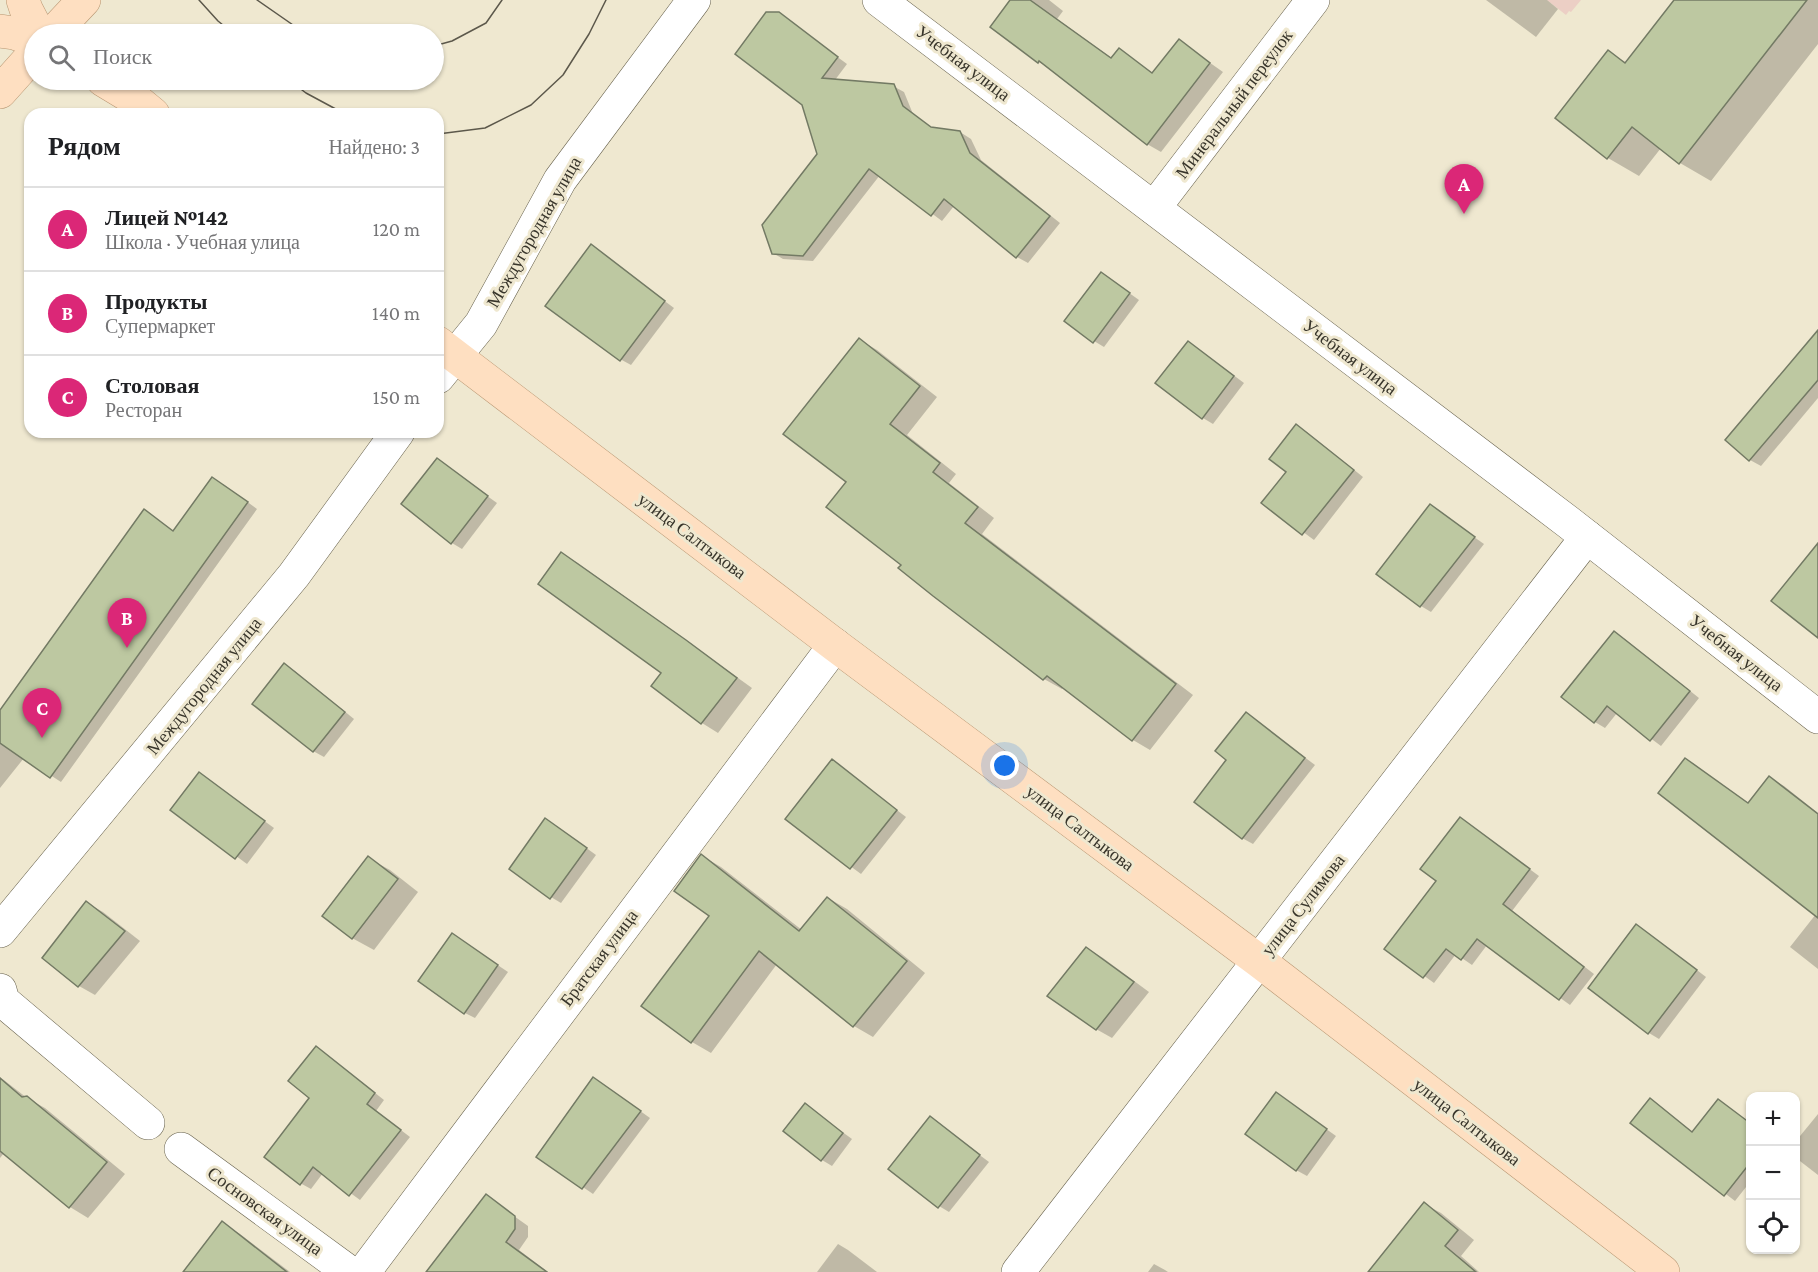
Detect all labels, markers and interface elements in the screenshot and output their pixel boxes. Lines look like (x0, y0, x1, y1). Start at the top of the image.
street label: Учебная улица (912, 21, 1014, 105)
search box (24, 24, 444, 90)
street label: Минеральный переулок (1171, 25, 1297, 182)
icon: search (45, 41, 78, 74)
text: Поиск (93, 44, 152, 69)
text: Рядом (48, 132, 121, 161)
text: Найдено: 3 (328, 136, 420, 158)
street label: Междугородная улица (483, 153, 585, 311)
pin: A (1444, 164, 1484, 214)
text: Лицей №142 (105, 205, 228, 230)
text: A (62, 218, 73, 240)
text: 120 m (373, 218, 420, 240)
text: Школа · Учебная улица (105, 231, 300, 253)
text: Продукты (105, 289, 208, 314)
text: B (62, 302, 73, 324)
text: 140 m (372, 302, 420, 324)
text: Супермаркет (105, 315, 215, 337)
street label: Учебная улица (1299, 315, 1401, 399)
text: Столовая (105, 373, 199, 398)
text: C (61, 386, 74, 408)
text: 150 m (373, 386, 420, 408)
text: Ресторан (105, 399, 182, 421)
street label: улица Салтыкова (634, 489, 750, 583)
pin: B (108, 598, 146, 648)
street label: Учебная улица (1685, 610, 1787, 696)
street label: Междугородная улица (143, 613, 265, 759)
pin: C (22, 688, 62, 738)
your location (990, 751, 1019, 780)
street label: улица Салтыкова (1022, 781, 1138, 875)
street label: улица Сулимова (1257, 850, 1349, 960)
street label: Братская улица (556, 906, 642, 1010)
street label: улица Салтыкова (1410, 1074, 1524, 1170)
map controls (1746, 1092, 1800, 1254)
button: + (1746, 1092, 1800, 1146)
button: − (1746, 1146, 1800, 1200)
street label: Сосновская улица (204, 1163, 326, 1259)
button: locate (1746, 1200, 1800, 1254)

